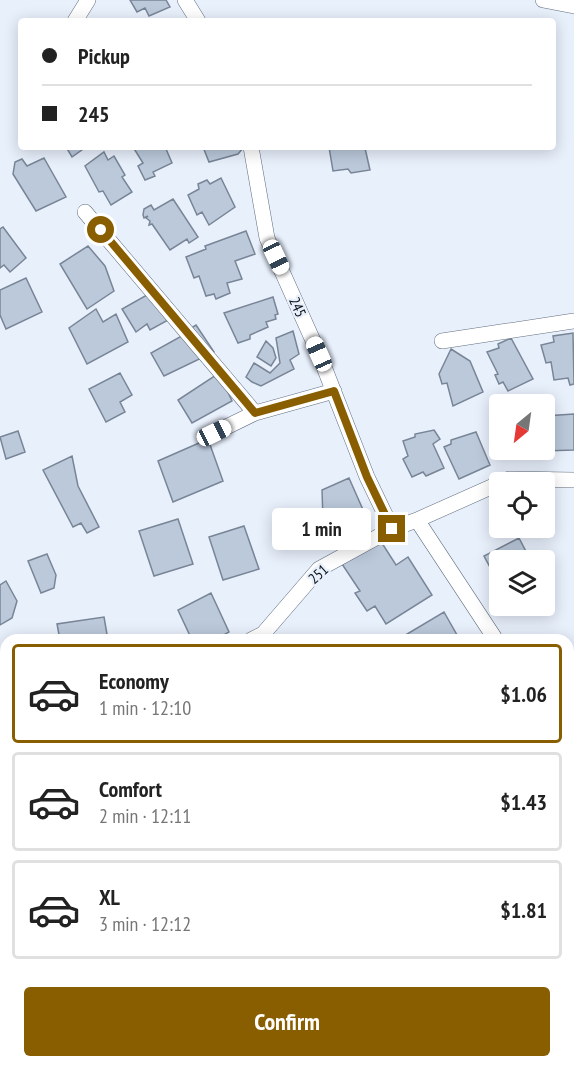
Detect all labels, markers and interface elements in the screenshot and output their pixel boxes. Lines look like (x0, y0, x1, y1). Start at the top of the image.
text: Pickup (78, 42, 130, 70)
text: 245 (78, 100, 110, 128)
route start (87, 216, 114, 243)
car (260, 237, 292, 277)
street label: 245 (285, 294, 311, 320)
car (303, 334, 335, 374)
north arrow (489, 394, 555, 460)
map controls (489, 394, 555, 616)
car (194, 417, 234, 449)
button: locate (489, 472, 555, 538)
callout: 1 min (272, 508, 371, 550)
route end (378, 515, 405, 542)
text: 1 min (301, 516, 342, 542)
button: layers (489, 550, 555, 616)
street label: 251 (304, 560, 332, 588)
icon: car (27, 667, 81, 721)
text: Economy (99, 667, 169, 695)
text: $1.06 (500, 680, 547, 708)
text: 1 min · 12:10 (99, 695, 191, 721)
icon: car (27, 775, 81, 829)
text: Comfort (99, 775, 162, 803)
text: $1.43 (500, 788, 547, 816)
text: 2 min · 12:11 (99, 803, 191, 829)
icon: car (27, 883, 81, 937)
text: XL (99, 883, 120, 911)
text: $1.81 (500, 896, 547, 924)
text: 3 min · 12:12 (99, 911, 191, 937)
button: Confirm (24, 987, 550, 1056)

